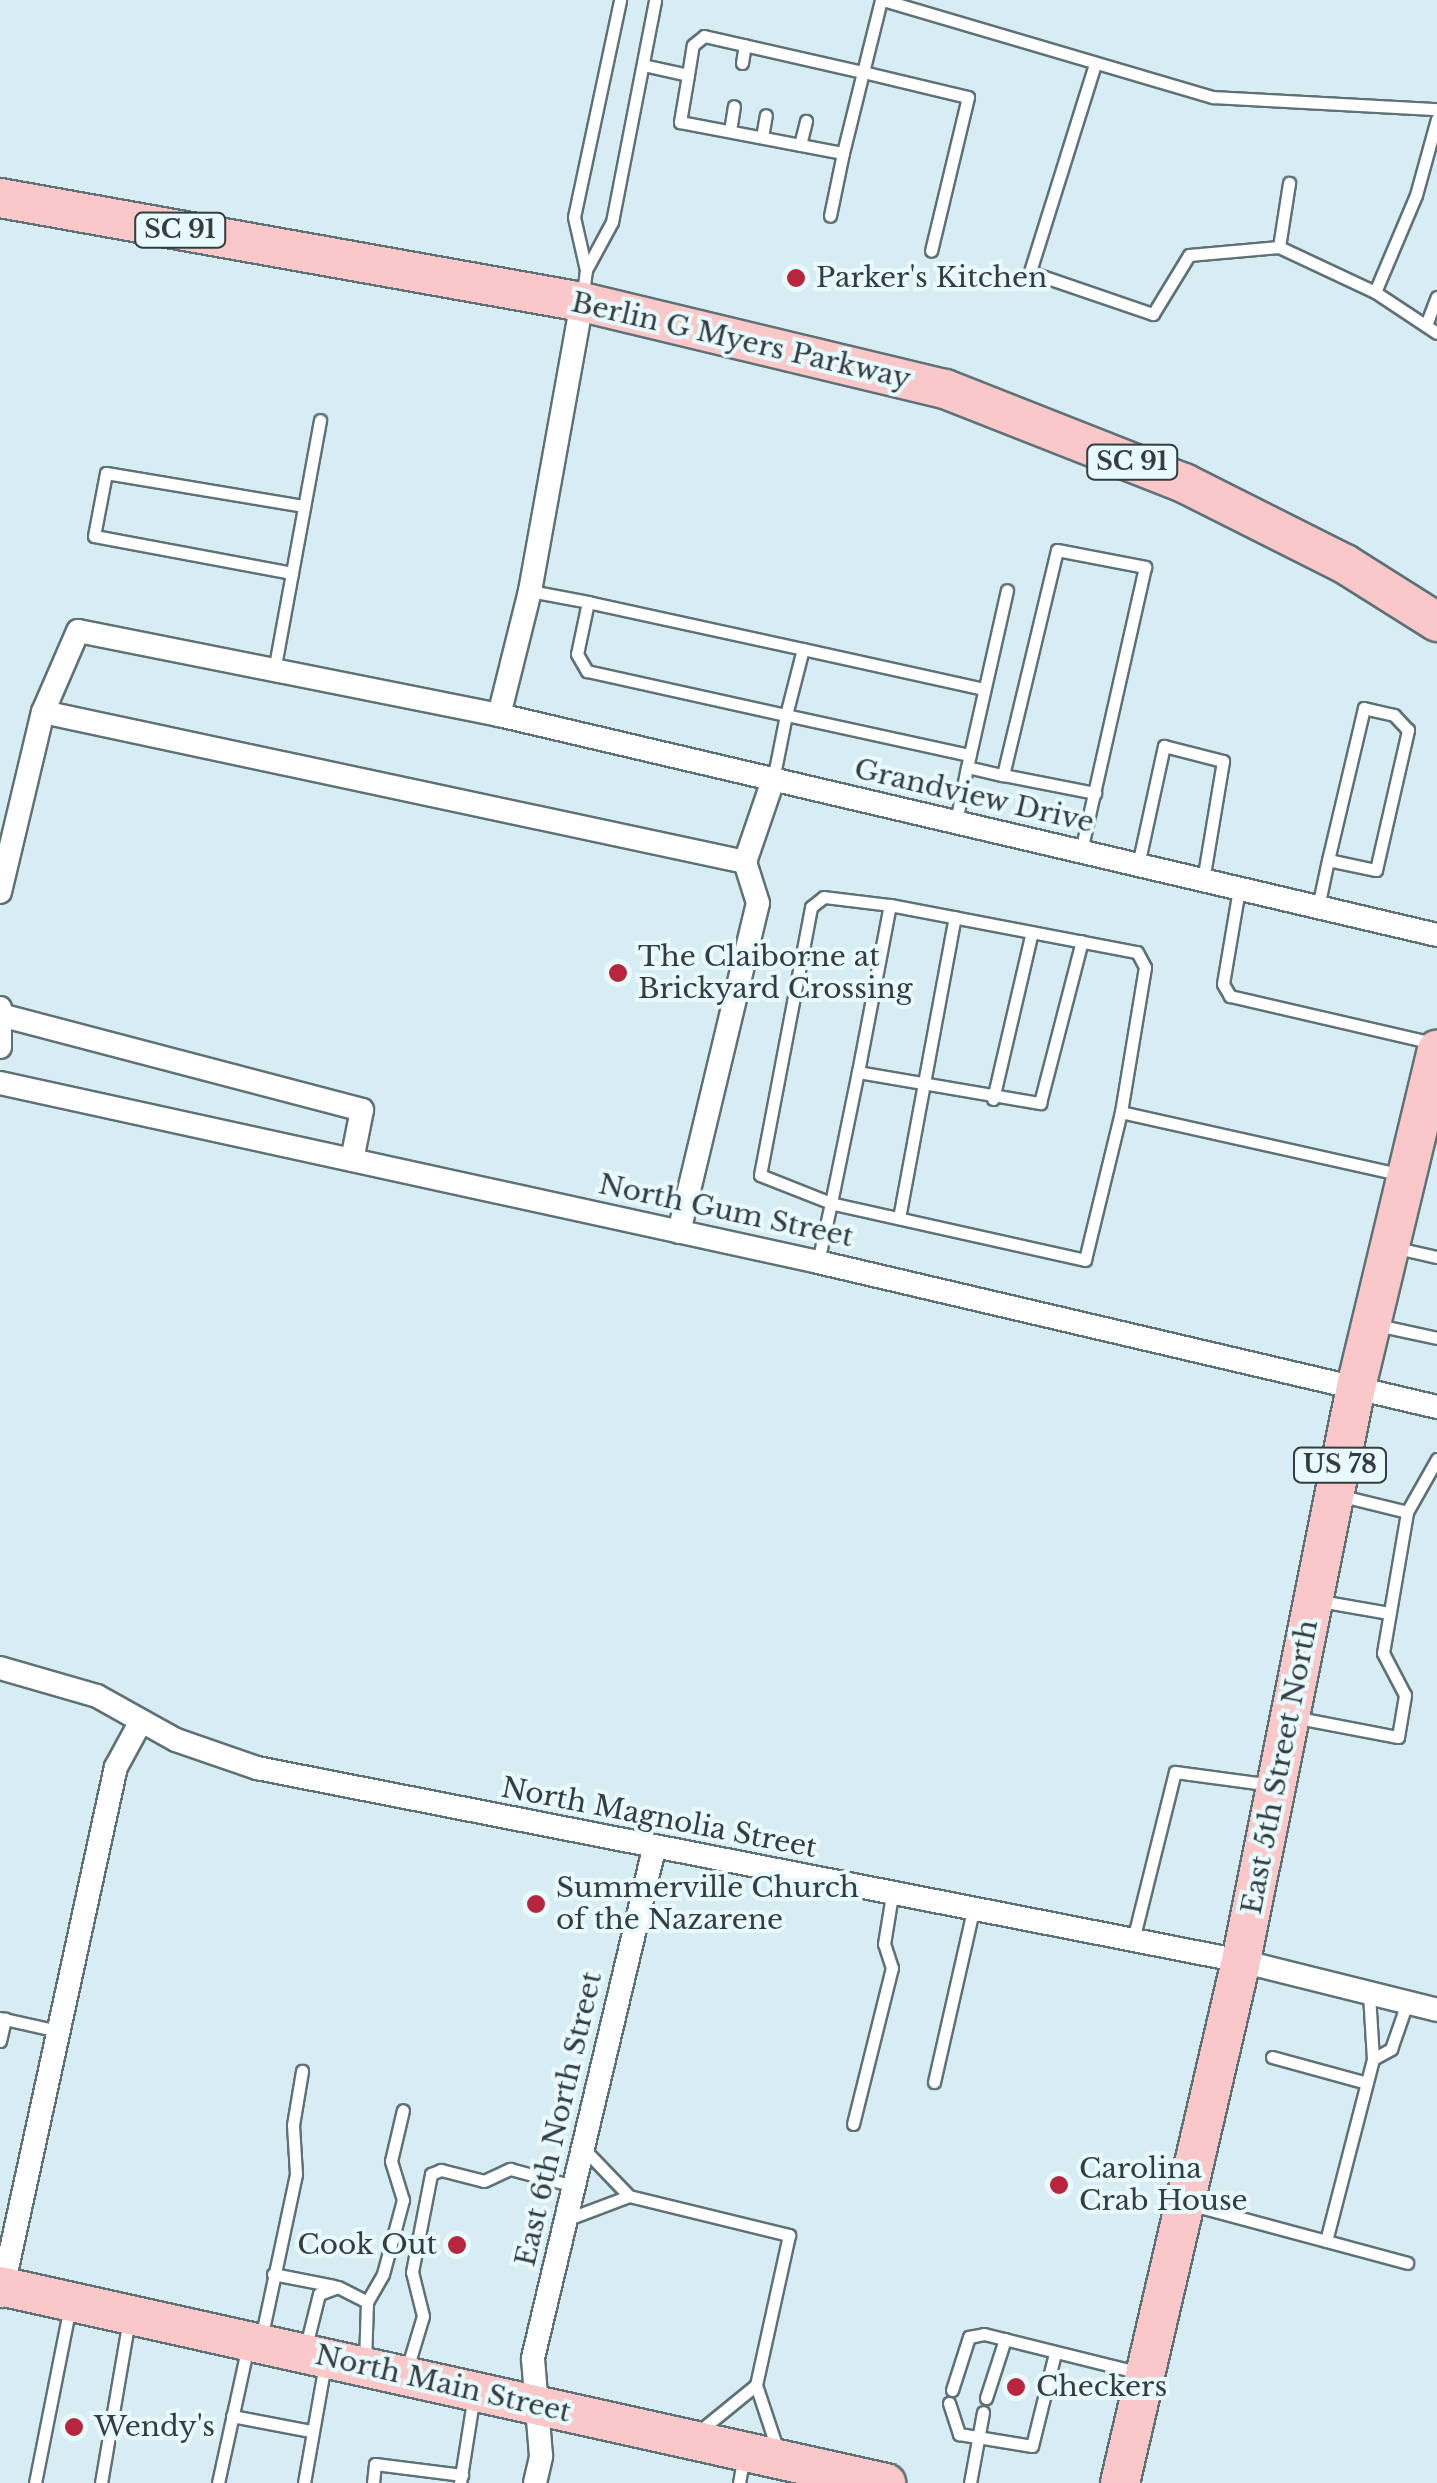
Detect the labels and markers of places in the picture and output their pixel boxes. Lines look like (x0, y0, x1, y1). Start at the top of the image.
place label: Parker's Kitchen (816, 261, 1047, 295)
marker: Parker's Kitchen (785, 267, 807, 289)
place label: The Claiborne at Brickyard Crossing (638, 940, 913, 1006)
marker: The Claiborne at Brickyard Crossing (607, 962, 629, 984)
place label: Summerville Church of the Nazarene (556, 1871, 859, 1937)
marker: Summerville Church of the Nazarene (525, 1893, 547, 1915)
place label: Carolina Crab House (1079, 2152, 1248, 2218)
marker: Carolina Crab House (1048, 2174, 1070, 2196)
place label: Cook Out (297, 2228, 437, 2262)
marker: Cook Out (446, 2234, 468, 2256)
place label: Checkers (1036, 2370, 1167, 2404)
marker: Checkers (1005, 2376, 1027, 2398)
place label: Wendy's (94, 2410, 215, 2444)
marker: Wendy's (63, 2416, 85, 2438)

